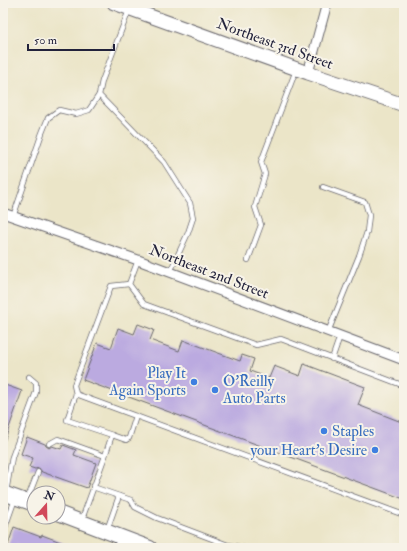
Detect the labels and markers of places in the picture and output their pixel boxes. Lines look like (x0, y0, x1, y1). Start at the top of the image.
place label: Play It Again Sports (108, 364, 186, 401)
place label: O'Reilly Auto Parts (222, 372, 286, 408)
marker: Play It Again Sports (189, 377, 199, 387)
marker: O'Reilly Auto Parts (210, 385, 220, 395)
place label: Staples (332, 422, 374, 442)
marker: Staples (319, 426, 329, 436)
place label: your Heart's Desire (250, 441, 367, 460)
marker: your Heart's Desire (370, 445, 380, 455)

